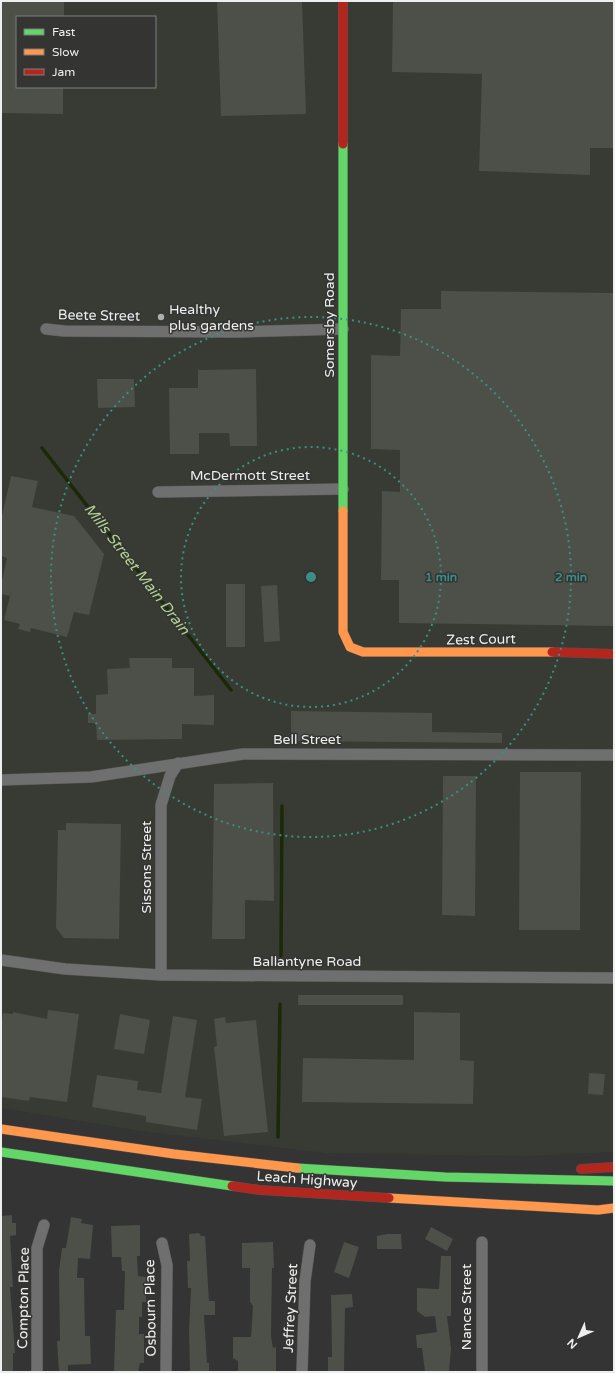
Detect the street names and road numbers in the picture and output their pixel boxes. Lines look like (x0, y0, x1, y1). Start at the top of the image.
street label: Somersby Road (321, 272, 338, 378)
street label: Beete Street (58, 306, 141, 325)
street label: McDermott Street (190, 467, 311, 484)
street label: Zest Court (446, 630, 517, 649)
street label: Bell Street (273, 731, 342, 748)
street label: Sissons Street (138, 820, 155, 913)
street label: Ballantyne Road (253, 953, 361, 970)
street label: Leach Highway (256, 1168, 358, 1192)
street label: Compton Place (14, 1247, 33, 1349)
street label: Osbourn Place (141, 1259, 160, 1357)
street label: Jeffrey Street (280, 1262, 301, 1353)
street label: Nance Street (458, 1263, 475, 1350)

